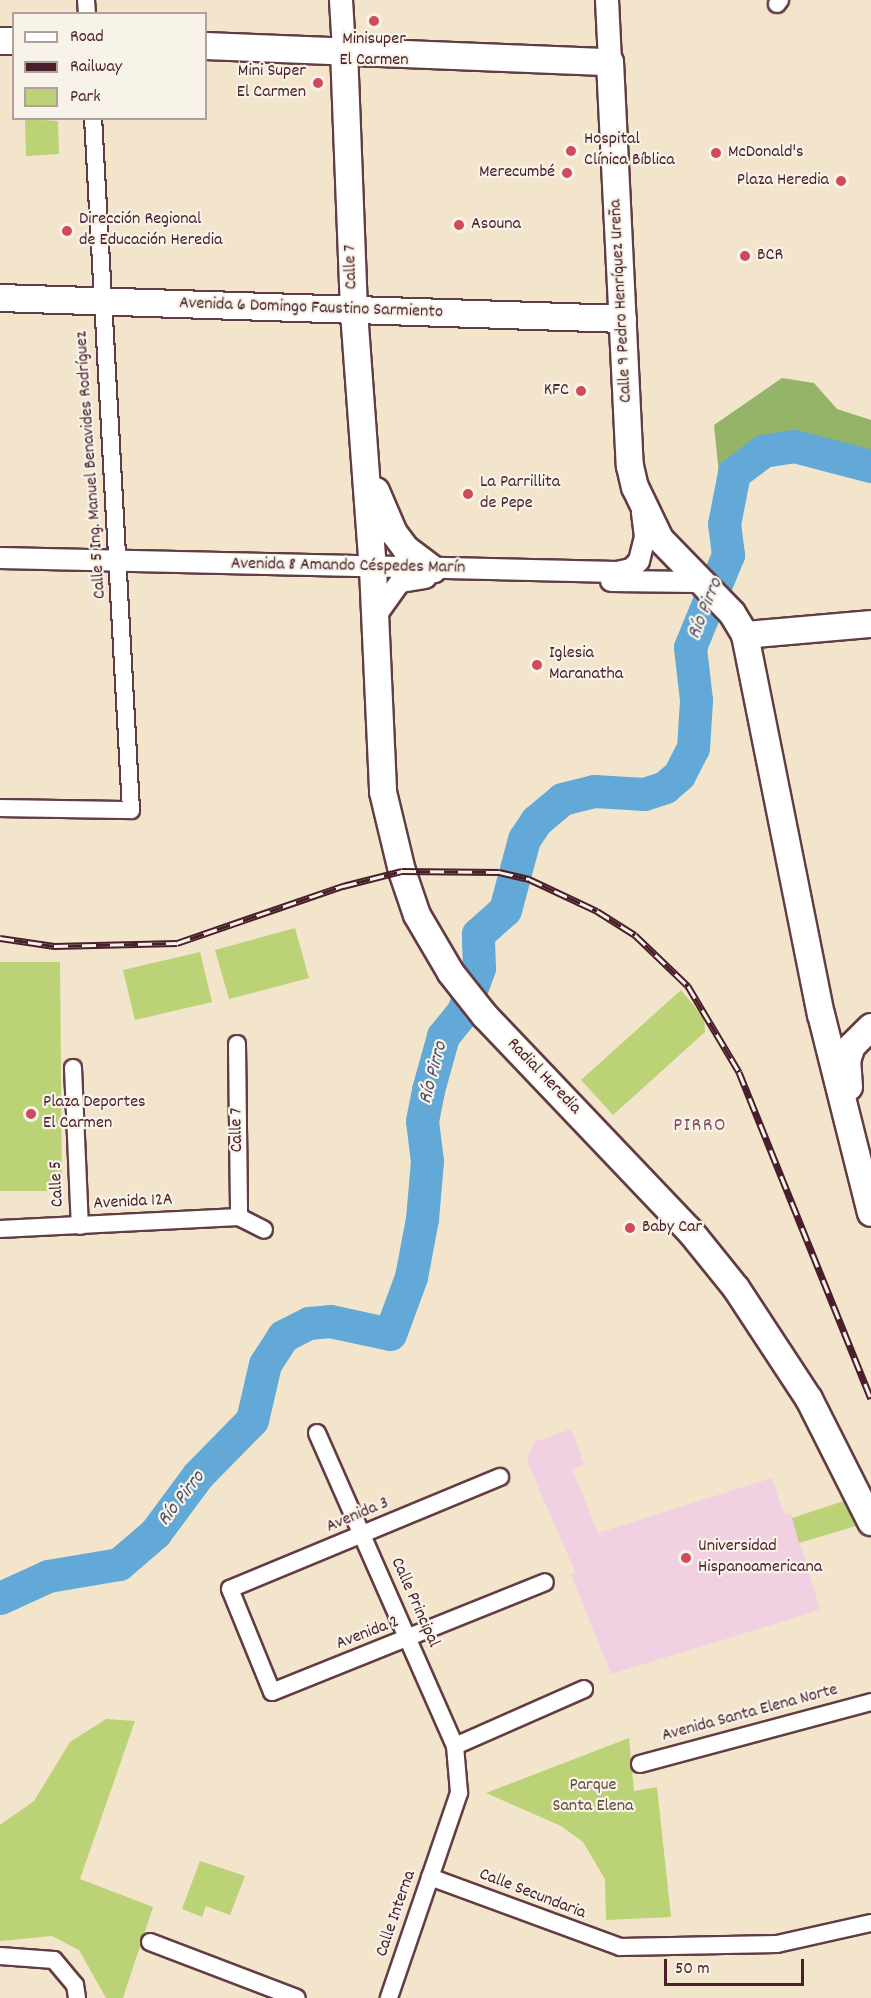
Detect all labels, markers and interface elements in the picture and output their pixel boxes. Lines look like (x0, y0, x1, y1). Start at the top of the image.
legend (12, 12, 207, 120)
marker: Minisuper El Carmen (367, 14, 381, 28)
text: Road (70, 25, 104, 50)
place label: Minisuper El Carmen (339, 30, 409, 72)
text: Railway (70, 55, 122, 80)
place label: Mini Super El Carmen (237, 62, 306, 104)
marker: Mini Super El Carmen (311, 76, 325, 90)
text: Park (70, 85, 101, 110)
place label: Hospital Clínica Bíblica (584, 130, 675, 172)
marker: Hospital Clínica Bíblica (562, 142, 580, 160)
place label: McDonald's (728, 142, 804, 164)
marker: McDonald's (709, 146, 723, 160)
place label: Merecumbé (479, 162, 555, 184)
marker: Merecumbé (560, 166, 574, 180)
place label: Plaza Heredia (737, 170, 829, 192)
marker: Plaza Heredia (834, 174, 848, 188)
street label: Calle 9 Pedro Henríquez Ureña (606, 199, 638, 403)
place label: Dirección Regional de Educación Heredia (79, 210, 222, 252)
place label: Asouna (471, 214, 521, 236)
marker: Asouna (452, 218, 466, 232)
marker: Dirección Regional de Educación Heredia (60, 224, 74, 238)
street label: Calle 7 (340, 244, 364, 290)
place label: BCR (757, 245, 783, 267)
marker: BCR (738, 249, 752, 263)
street label: Avenida 6 Domingo Faustino Sarmiento (179, 294, 443, 324)
street label: Calle 5 Ing. Manuel Benavides Rodríguez (72, 330, 112, 600)
place label: KFC (544, 380, 569, 402)
marker: KFC (574, 384, 588, 398)
place label: La Parrillita de Pepe (480, 473, 560, 516)
marker: La Parrillita de Pepe (461, 487, 475, 501)
street label: Avenida 8 Amando Céspedes Marín (231, 554, 465, 580)
water label: Río Pirro (683, 575, 729, 643)
place label: Iglesia Maranatha (549, 644, 623, 686)
marker: Iglesia Maranatha (530, 658, 544, 672)
street label: Radial Heredia (501, 1034, 585, 1120)
water label: Río Pirro (414, 1039, 454, 1107)
place label: Plaza Deportes El Carmen (43, 1093, 146, 1136)
marker: Plaza Deportes El Carmen (24, 1107, 38, 1121)
street label: Calle 7 (227, 1107, 249, 1153)
district label: PIRRO (673, 1114, 727, 1138)
street label: Calle 5 (46, 1160, 70, 1208)
street label: Avenida 12A (93, 1190, 173, 1216)
place label: Baby Car (642, 1217, 702, 1239)
marker: Baby Car (623, 1221, 637, 1235)
water label: Río Pirro (153, 1467, 211, 1531)
street label: Avenida 3 (323, 1493, 393, 1539)
place label: Universidad Hispanoamericana (698, 1537, 822, 1580)
marker: Universidad Hispanoamericana (679, 1551, 693, 1565)
street label: Calle Principal (385, 1555, 443, 1651)
street label: Avenida 2 (333, 1612, 403, 1656)
street label: Avenida Santa Elena Norte (660, 1680, 840, 1748)
park label: Parque Santa Elena (552, 1776, 634, 1818)
street label: Calle Secundaria (476, 1865, 588, 1925)
street label: Calle Interna (372, 1868, 422, 1960)
scale bar (667, 1947, 806, 1985)
text: 50 m (675, 1957, 710, 1982)

